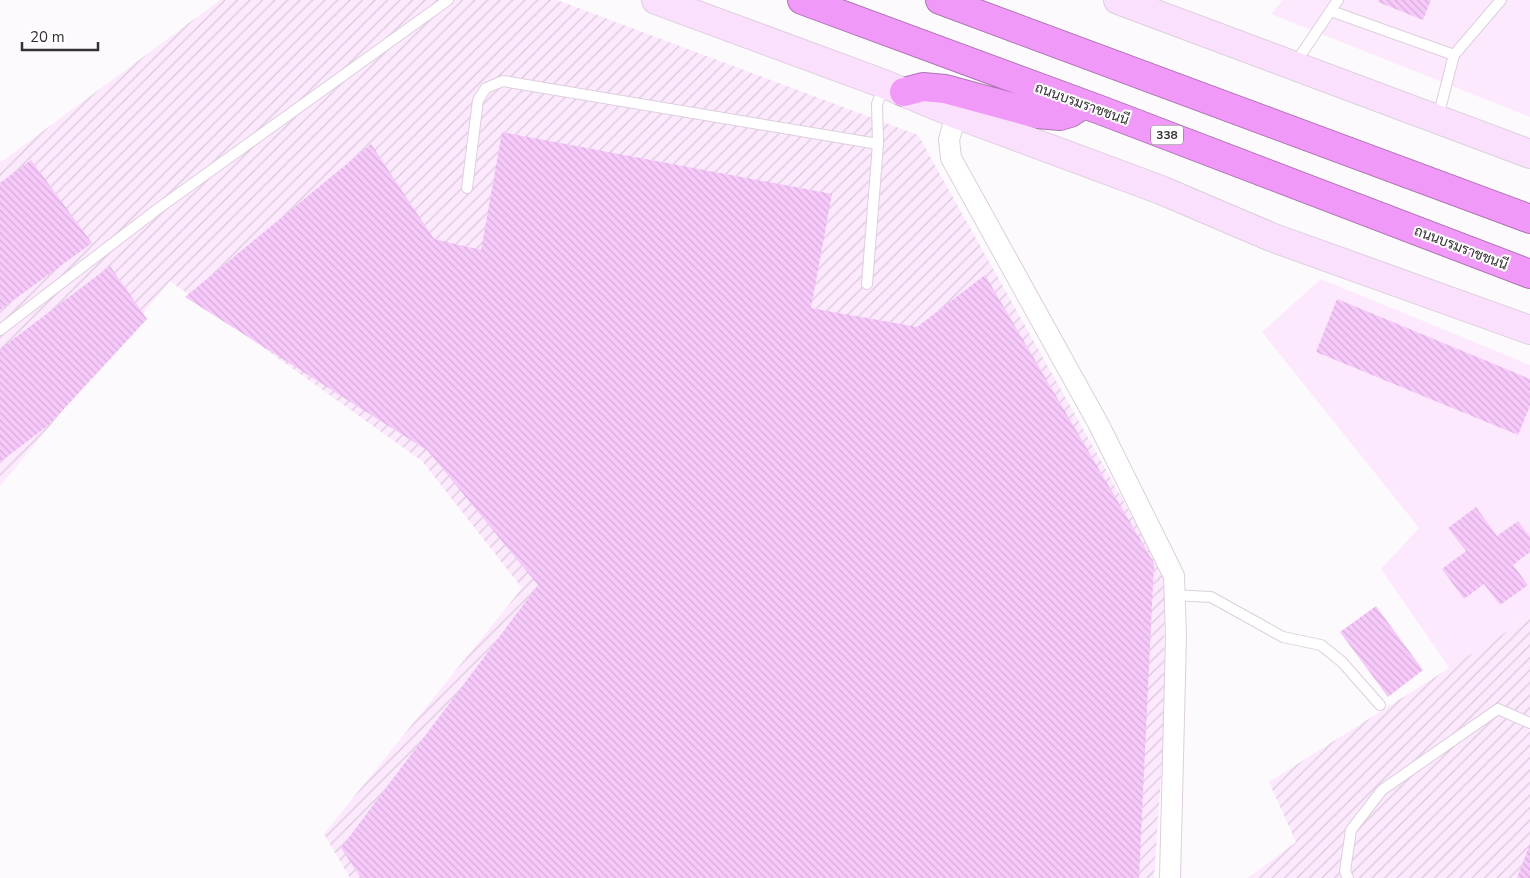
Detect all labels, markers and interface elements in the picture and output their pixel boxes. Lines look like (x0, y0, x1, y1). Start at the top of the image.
scale bar (22, 20, 99, 52)
text: 20 m (30, 27, 65, 47)
street label: ถนนบรมราชชนนี (1032, 78, 1132, 130)
road number: 338 (1151, 126, 1183, 144)
street label: ถนนบรมราชชนนี (1411, 221, 1511, 275)

